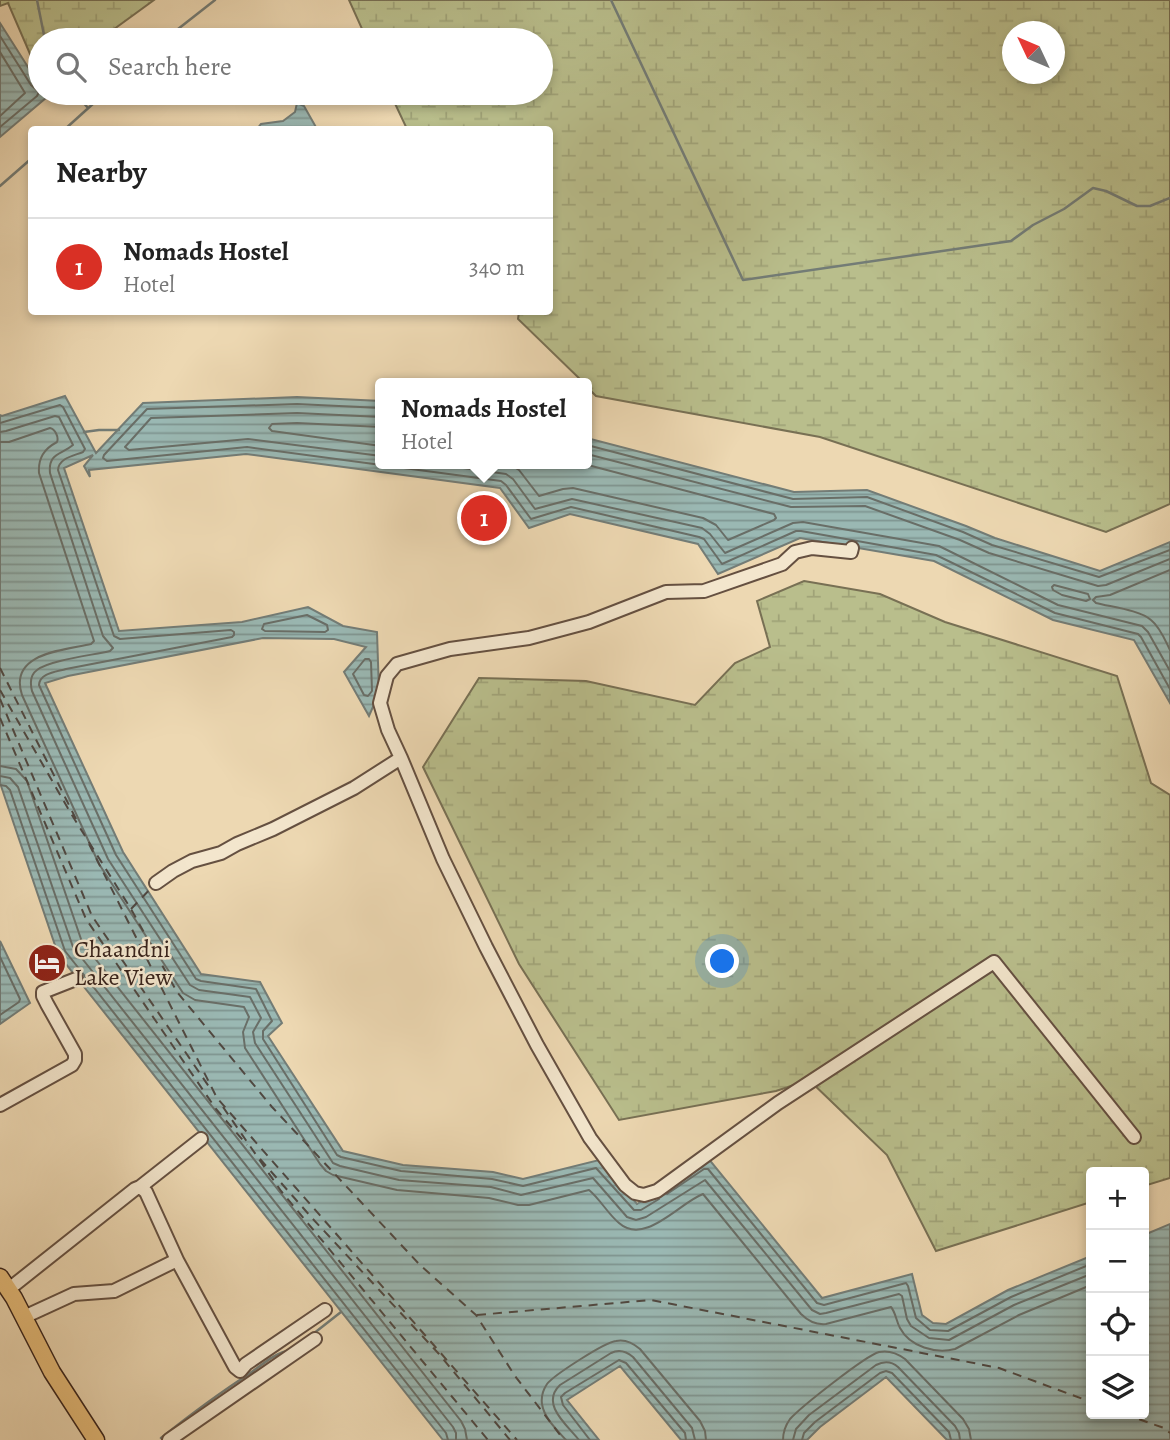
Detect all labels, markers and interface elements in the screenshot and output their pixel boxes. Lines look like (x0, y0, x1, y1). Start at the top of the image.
north arrow (1002, 21, 1065, 84)
search box (28, 28, 553, 105)
icon: search (52, 48, 90, 86)
text: Search here (108, 49, 232, 84)
text: Nearby (56, 152, 147, 192)
text: Nomads Hostel (123, 234, 289, 269)
text: 1 (75, 252, 83, 283)
text: 340 m (469, 252, 525, 283)
text: Hotel (123, 269, 175, 300)
popup (375, 378, 592, 469)
text: Nomads Hostel (401, 391, 566, 426)
text: Hotel (401, 426, 453, 457)
pin: 1 (461, 492, 507, 544)
place label: Chaandni Lake View (74, 933, 173, 993)
hotel icon: Chaandni Lake View (26, 942, 68, 984)
your location (705, 944, 739, 978)
map controls (1086, 1167, 1149, 1419)
button: + (1086, 1167, 1149, 1230)
button: − (1086, 1230, 1149, 1293)
button: locate (1086, 1293, 1149, 1356)
button: layers (1086, 1356, 1149, 1419)

